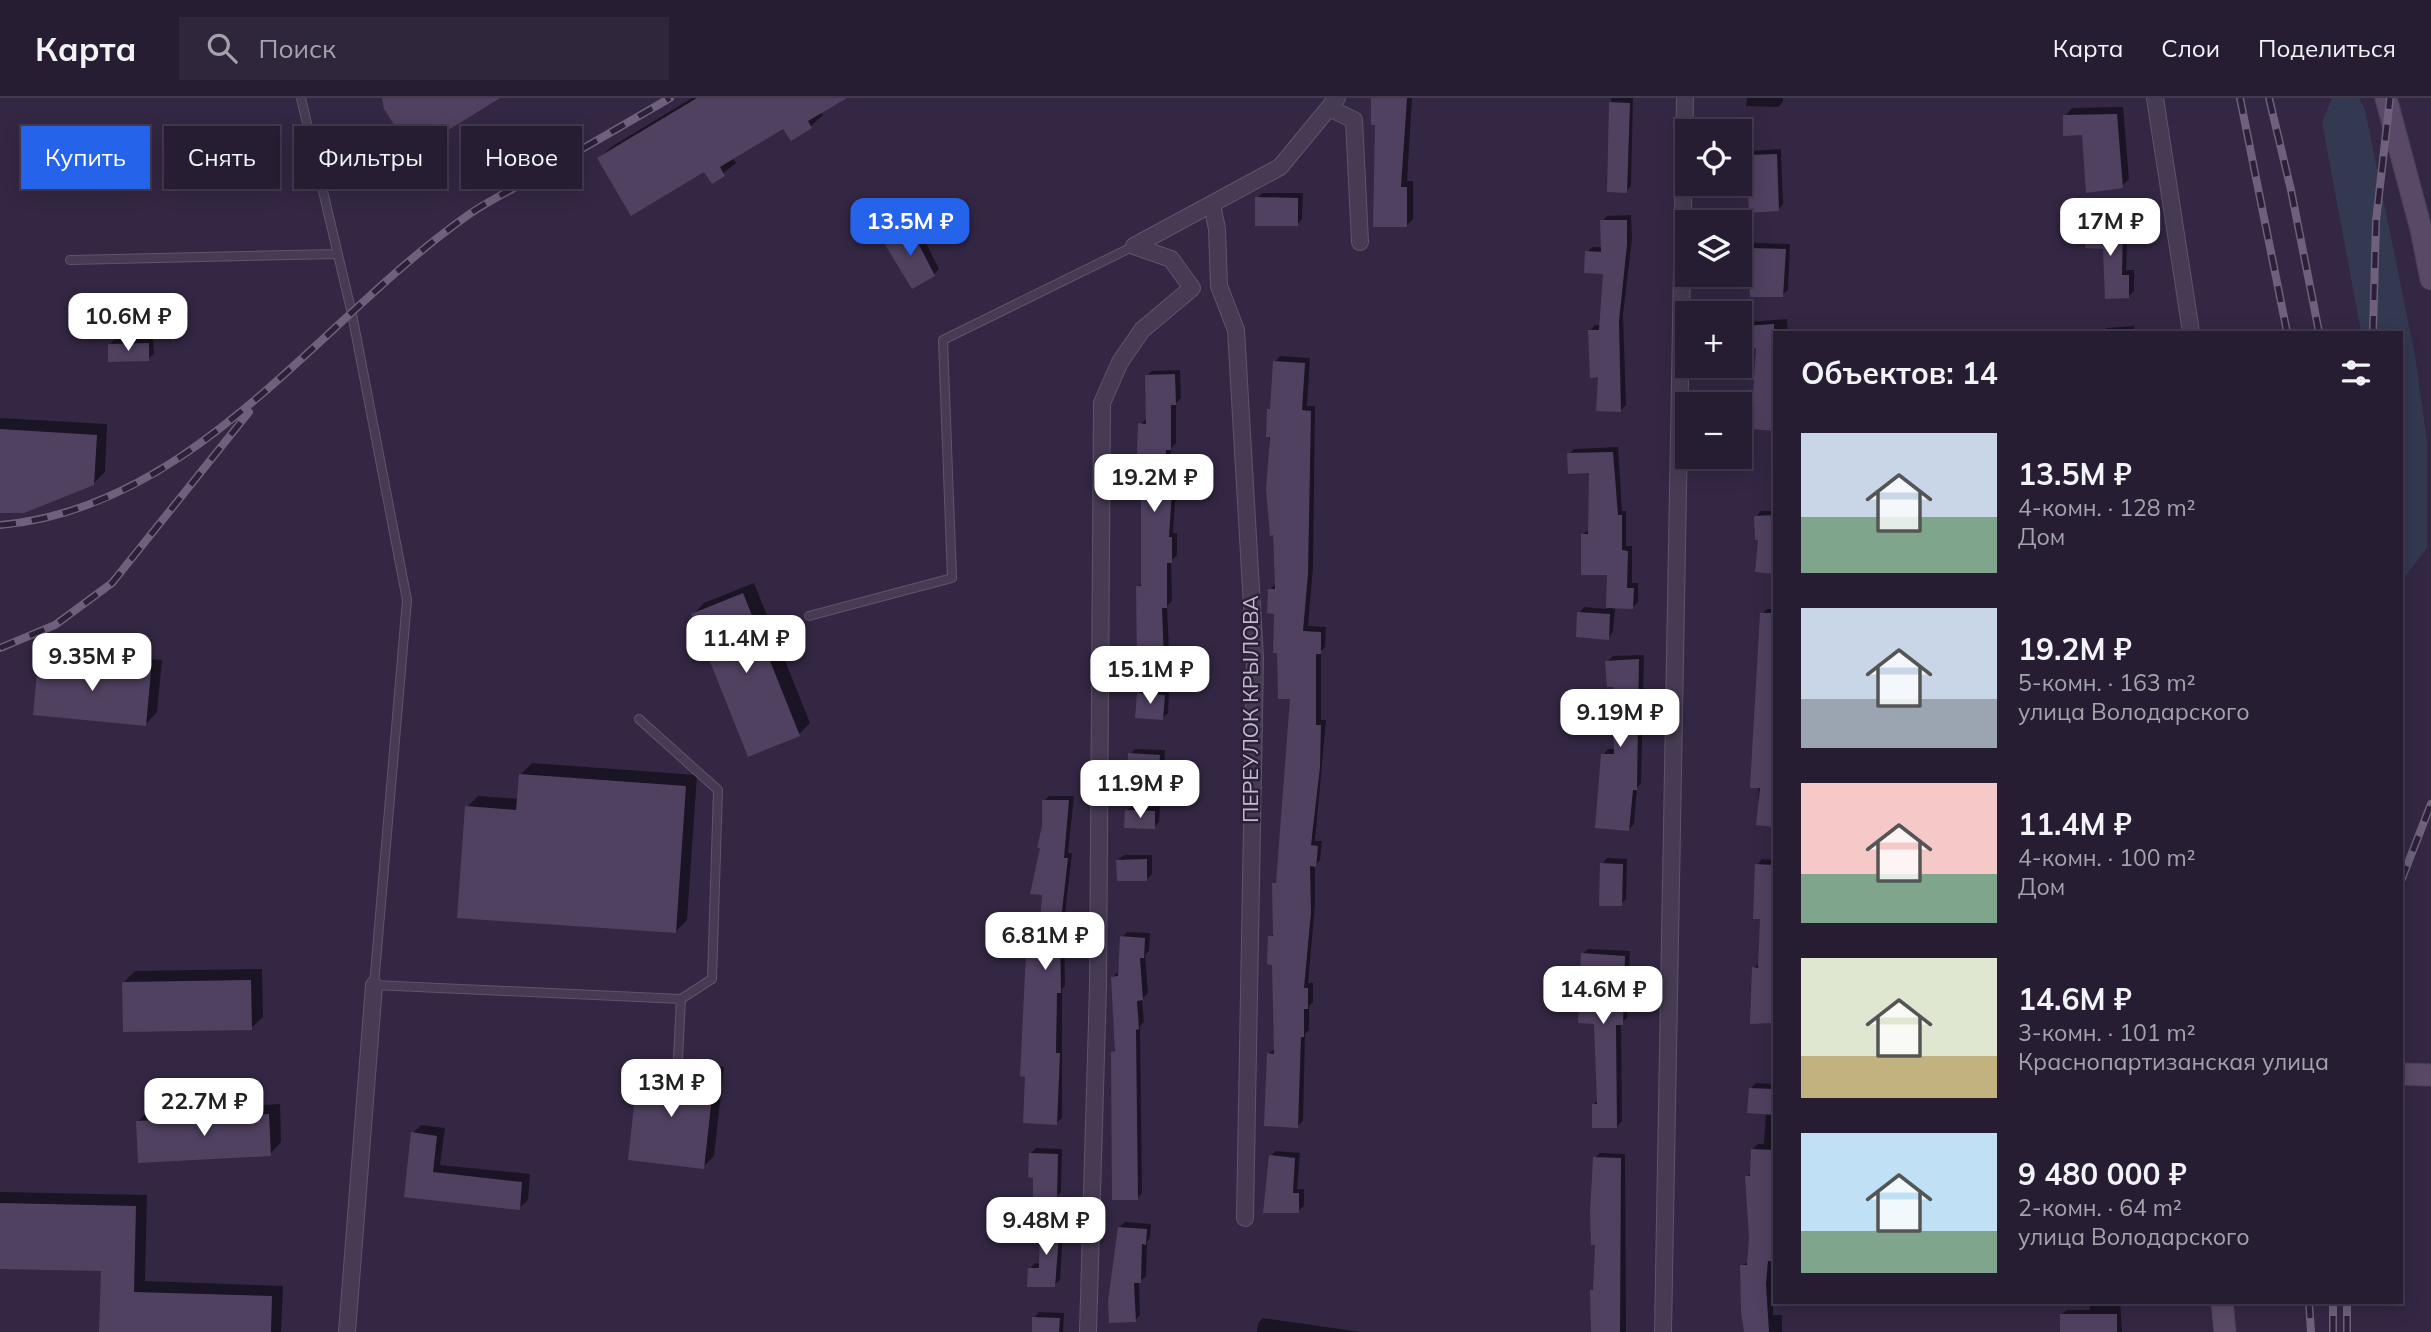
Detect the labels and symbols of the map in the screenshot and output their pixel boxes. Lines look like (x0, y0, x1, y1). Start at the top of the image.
pin: 13.5M ₽ (845, 198, 975, 258)
pin: 17M ₽ (2061, 198, 2159, 258)
pin: 10.6M ₽ (63, 294, 193, 353)
pin: 19.2M ₽ (1089, 454, 1219, 514)
street label: ПЕРЕУЛОК КРЫЛОВА (1237, 595, 1263, 823)
pin: 11.4M ₽ (681, 616, 811, 675)
pin: 9.35M ₽ (27, 634, 157, 693)
pin: 15.1M ₽ (1085, 646, 1215, 706)
pin: 9.19M ₽ (1555, 690, 1685, 749)
pin: 11.9M ₽ (1075, 760, 1205, 820)
pin: 6.81M ₽ (980, 912, 1110, 972)
pin: 14.6M ₽ (1538, 967, 1668, 1026)
pin: 13M ₽ (622, 1060, 720, 1119)
pin: 22.7M ₽ (139, 1079, 269, 1138)
pin: 9.48M ₽ (981, 1198, 1111, 1257)

